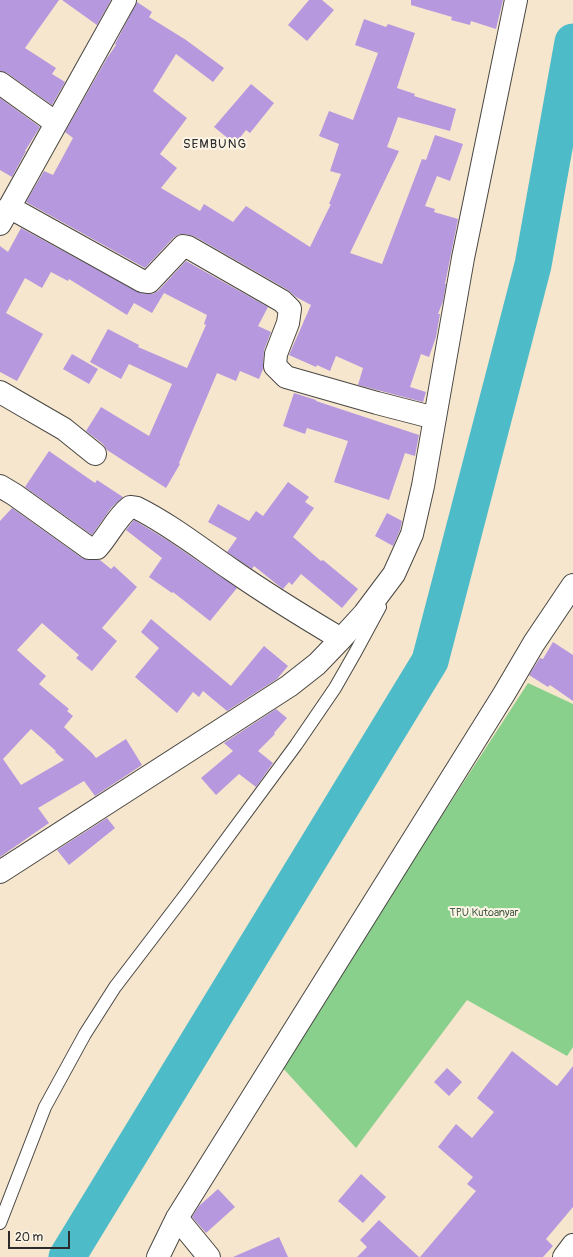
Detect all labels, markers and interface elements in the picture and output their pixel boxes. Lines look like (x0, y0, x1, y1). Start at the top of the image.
district label: SEMBUNG (183, 137, 247, 153)
park label: TPU Kutoanyar (450, 906, 518, 920)
scale bar (10, 1223, 72, 1249)
text: 20 m (15, 1230, 43, 1245)

